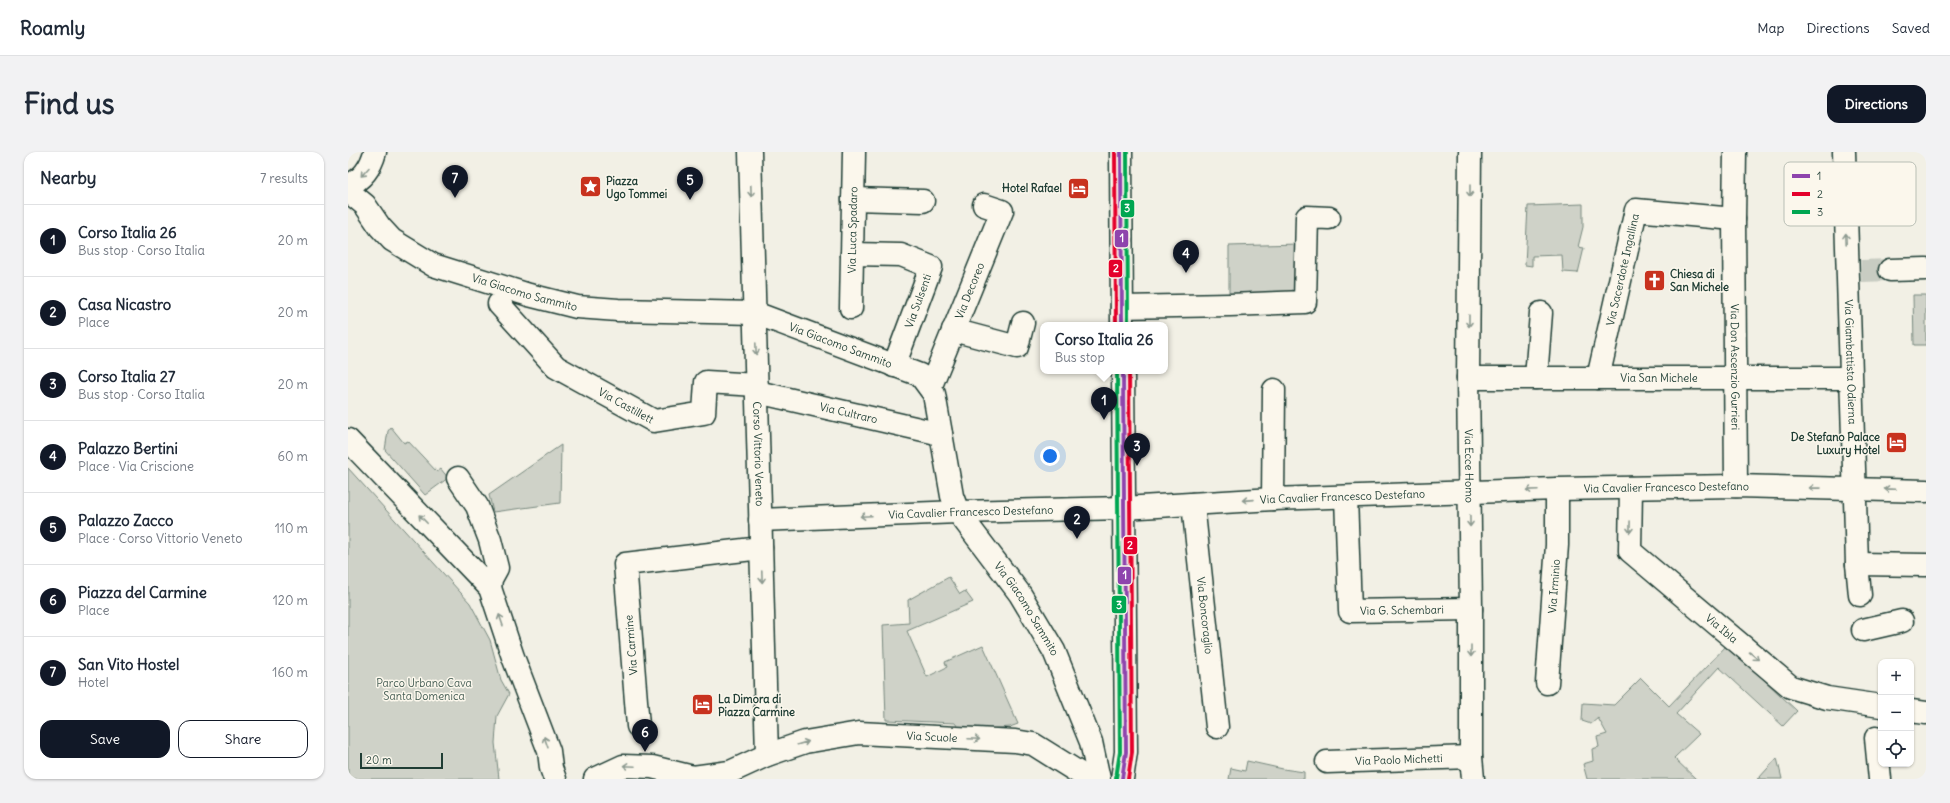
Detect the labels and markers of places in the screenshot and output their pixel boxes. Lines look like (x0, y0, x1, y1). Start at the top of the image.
pin: 7 (442, 165, 468, 198)
pin: 5 (677, 167, 703, 200)
place icon: Piazza Ugo Tommei (578, 174, 604, 200)
place label: Piazza Ugo Tommei (606, 174, 667, 202)
hotel icon: Hotel Rafael (1065, 175, 1091, 201)
place label: Hotel Rafael (1002, 181, 1062, 195)
pin: 4 (1173, 240, 1199, 273)
church icon: Chiesa di San Michele (1642, 267, 1668, 293)
place label: Chiesa di San Michele (1670, 267, 1729, 294)
pin: 1 (1091, 387, 1117, 420)
place label: De Stefano Palace Luxury Hotel (1791, 430, 1880, 458)
hotel icon: De Stefano Palace Luxury Hotel (1883, 430, 1909, 456)
pin: 3 (1124, 433, 1150, 466)
pin: 2 (1064, 506, 1090, 539)
hotel icon: La Dimora di Piazza Carmine (689, 692, 715, 718)
place label: La Dimora di Piazza Carmine (718, 692, 795, 719)
pin: 6 (632, 719, 658, 752)

